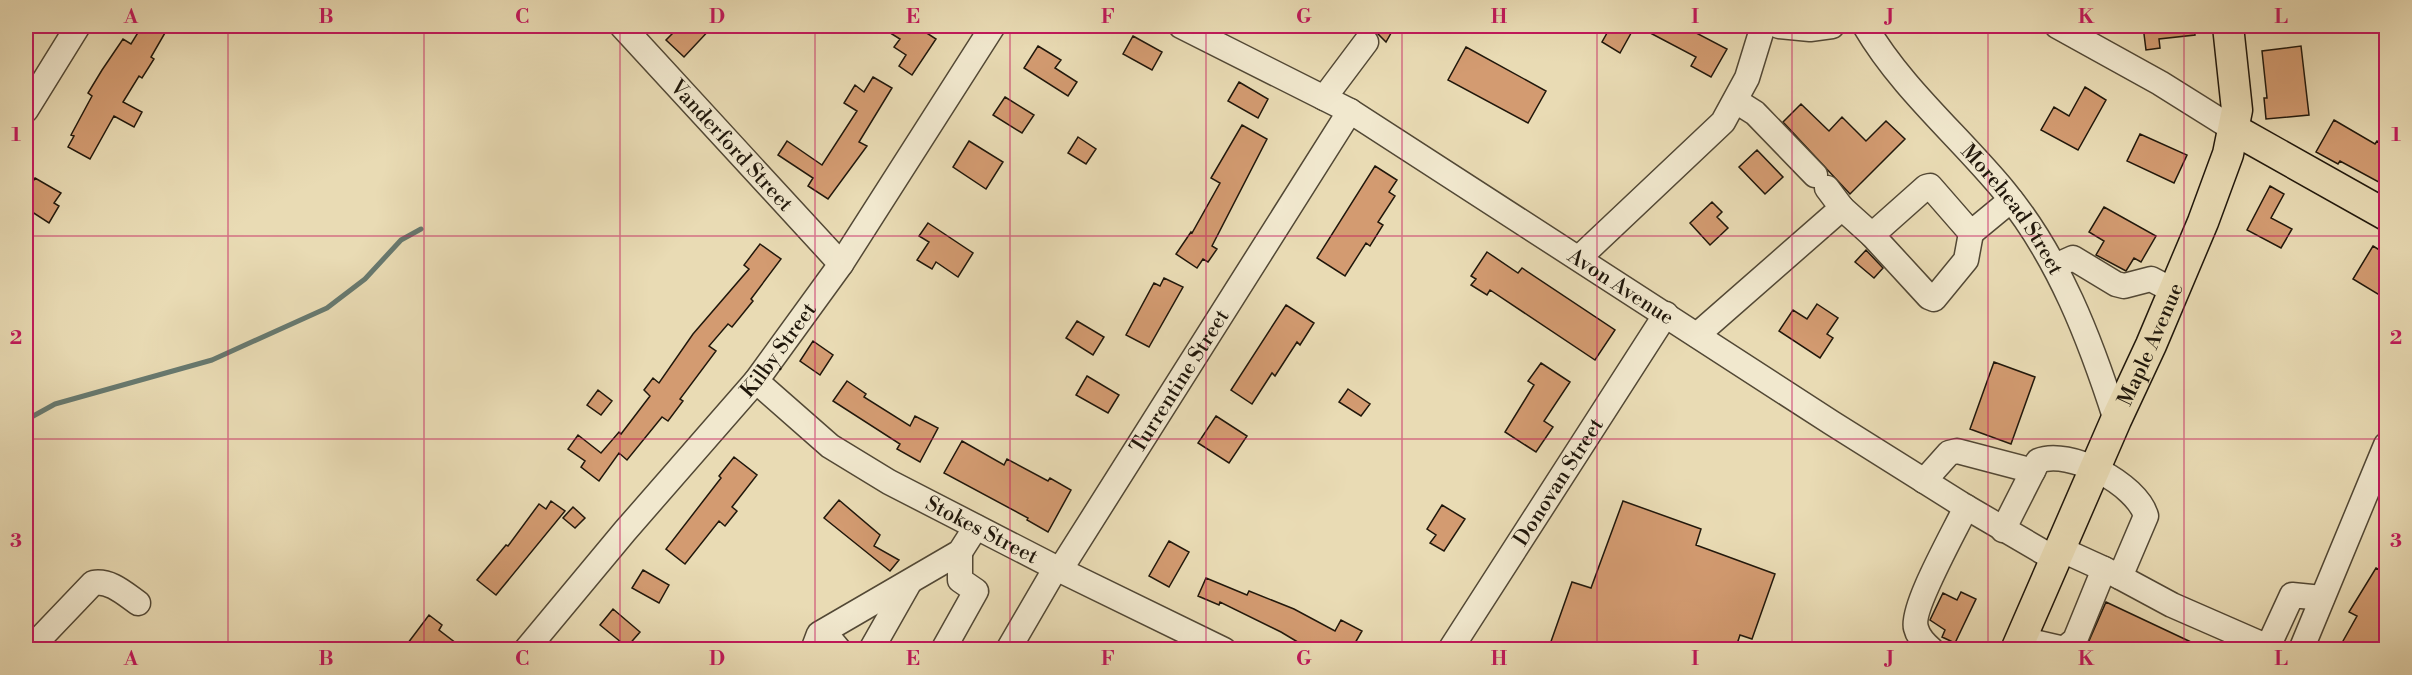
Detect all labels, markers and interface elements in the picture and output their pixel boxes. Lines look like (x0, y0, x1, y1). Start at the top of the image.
text: A (123, 5, 139, 30)
text: B (318, 5, 334, 30)
text: C (515, 5, 529, 30)
text: D (709, 5, 725, 30)
text: E (906, 5, 920, 30)
text: F (1101, 5, 1115, 30)
text: G (1296, 5, 1312, 30)
text: H (1491, 5, 1508, 30)
text: I (1691, 5, 1699, 30)
text: J (1883, 5, 1894, 30)
text: K (2078, 5, 2095, 30)
text: L (2274, 5, 2288, 30)
street label: Vanderford Street (663, 74, 798, 218)
text: 1 (11, 123, 21, 148)
text: 1 (2391, 123, 2401, 148)
street label: Morehead Street (1955, 139, 2069, 280)
street label: Avon Avenue (1562, 243, 1678, 331)
street label: Maple Avenue (2112, 279, 2190, 410)
street label: Kilby Street (735, 297, 823, 404)
street label: Turrentine Street (1125, 304, 1236, 458)
text: 2 (10, 326, 22, 351)
text: 2 (2390, 326, 2402, 351)
street label: Donovan Street (1508, 413, 1610, 551)
street label: Stokes Street (921, 491, 1043, 571)
text: 3 (10, 529, 22, 554)
text: 3 (2390, 529, 2402, 554)
text: A (123, 647, 139, 672)
text: B (318, 647, 334, 672)
text: C (515, 647, 529, 672)
text: D (709, 647, 725, 672)
text: E (906, 647, 920, 672)
text: F (1101, 647, 1115, 672)
text: G (1296, 647, 1312, 672)
text: H (1491, 647, 1508, 672)
text: I (1691, 647, 1699, 672)
text: J (1883, 647, 1894, 672)
text: K (2078, 647, 2095, 672)
text: L (2274, 647, 2288, 672)

